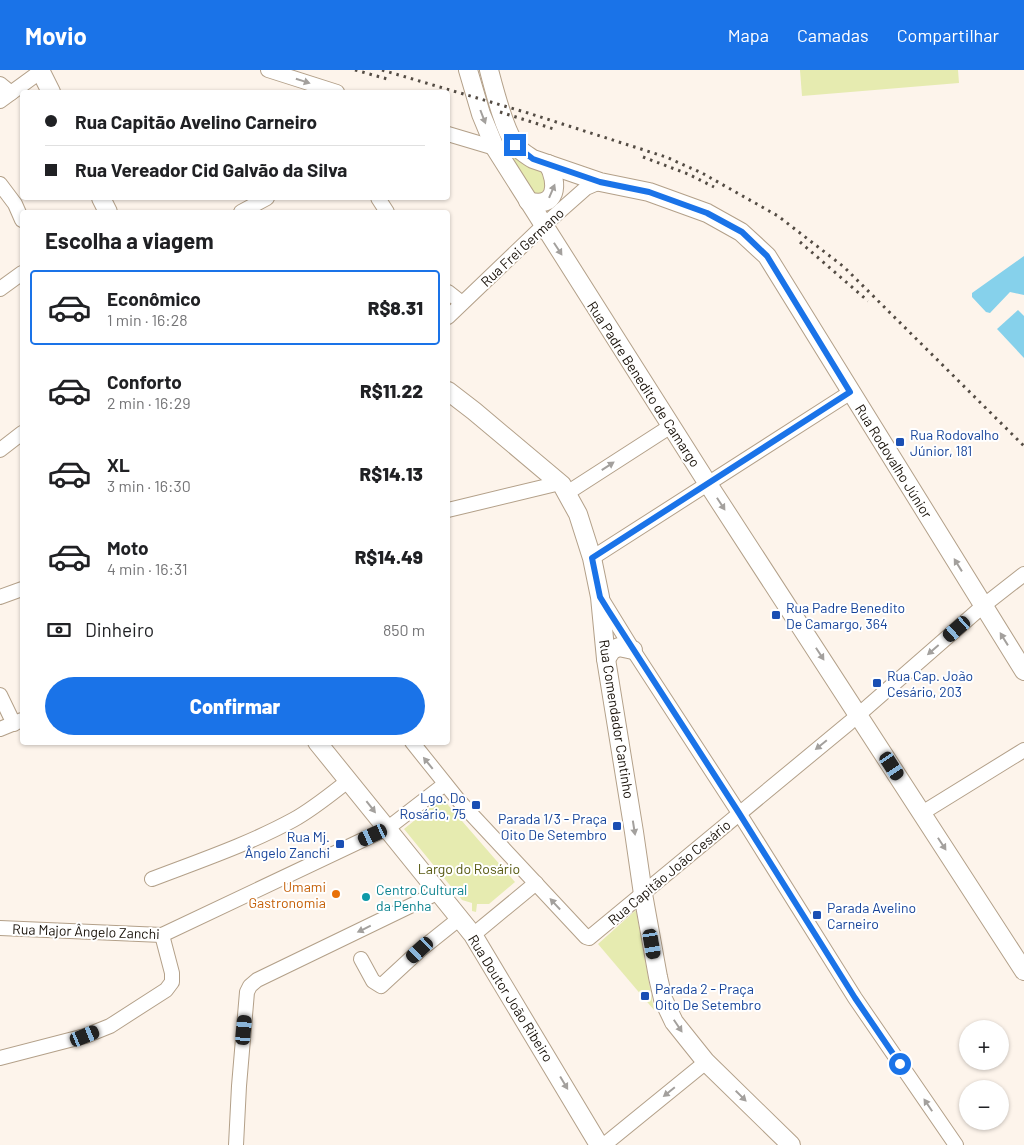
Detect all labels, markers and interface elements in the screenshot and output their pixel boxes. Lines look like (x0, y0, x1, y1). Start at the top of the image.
text: Movio (25, 21, 87, 50)
text: Mapa (728, 24, 769, 46)
text: Camadas (797, 24, 869, 46)
text: Compartilhar (897, 24, 999, 46)
one-way arrow (295, 78, 310, 86)
text: Rua Capitão Avelino Carneiro (75, 110, 317, 133)
one-way arrow (479, 110, 487, 124)
route end (504, 134, 526, 156)
text: Rua Vereador Cid Galvão da Silva (75, 158, 347, 181)
one-way arrow (548, 184, 556, 198)
street label: Rua Frei Germano (477, 204, 567, 290)
text: Escolha a viagem (45, 227, 214, 253)
one-way arrow (553, 242, 563, 256)
icon: car (47, 285, 92, 330)
text: Econômico (107, 287, 201, 310)
text: R$8.31 (368, 296, 423, 319)
street label: Rua Padre Benedito de Camargo (584, 298, 704, 470)
text: 1 min · 16:28 (107, 310, 188, 329)
icon: car (47, 368, 92, 413)
text: Conforto (107, 370, 182, 393)
text: R$11.22 (360, 379, 423, 402)
text: 2 min · 16:29 (107, 393, 191, 412)
street label: Rua Rodovalho Júnior (852, 401, 936, 521)
place label: Rua Rodovalho Júnior, 181 (910, 426, 999, 459)
marker: Rua Rodovalho Júnior, 181 (894, 436, 906, 448)
icon: car (47, 451, 92, 496)
text: XL (107, 453, 130, 476)
one-way arrow (601, 461, 615, 471)
text: R$14.13 (360, 462, 423, 485)
text: 3 min · 16:30 (107, 476, 191, 495)
one-way arrow (716, 497, 726, 511)
icon: car (47, 534, 92, 579)
text: Moto (107, 536, 149, 559)
text: R$14.49 (355, 545, 423, 568)
one-way arrow (953, 558, 962, 571)
text: 4 min · 16:31 (107, 559, 188, 578)
place label: Rua Padre Benedito De Camargo, 364 (786, 599, 905, 632)
marker: Rua Padre Benedito De Camargo, 364 (770, 609, 782, 621)
car (940, 613, 973, 645)
icon: cash (45, 616, 73, 644)
text: Dinheiro (85, 618, 154, 641)
text: 850 m (383, 620, 425, 639)
one-way arrow (999, 632, 1008, 645)
street label: Rua Comendador Cantinho (596, 638, 638, 800)
one-way arrow (928, 644, 940, 656)
one-way arrow (815, 648, 824, 661)
place label: Rua Cap. João Cesário, 203 (887, 667, 973, 700)
button: Confirmar (45, 677, 425, 735)
marker: Rua Cap. João Cesário, 203 (871, 677, 883, 689)
one-way arrow (815, 740, 828, 751)
car (877, 749, 906, 783)
one-way arrow (423, 757, 434, 770)
place label: Lgo. Do Rosário, 75 (399, 789, 466, 822)
marker: Lgo. Do Rosário, 75 (470, 799, 482, 811)
one-way arrow (365, 800, 376, 813)
place label: Parada 1/3 - Praça Oito De Setembro (498, 810, 607, 843)
street label: Rua Capitão João Cesário (604, 816, 734, 928)
marker: Parada 1/3 - Praça Oito De Setembro (611, 820, 623, 832)
one-way arrow (630, 820, 638, 836)
car (356, 822, 389, 848)
place label: Rua Mj. Ângelo Zanchi (245, 828, 330, 861)
one-way arrow (937, 837, 947, 850)
marker: Rua Mj. Ângelo Zanchi (334, 838, 346, 850)
park label: Largo do Rosário (418, 860, 520, 877)
place label: Umami Gastronomia (249, 878, 326, 911)
place label: Centro Cultural da Penha (376, 881, 467, 914)
marker: Umami Gastronomia (330, 888, 342, 900)
marker: Centro Cultural da Penha (360, 891, 372, 903)
one-way arrow (549, 898, 561, 910)
place label: Parada Avelino Carneiro (827, 899, 916, 932)
marker: Parada Avelino Carneiro (811, 909, 823, 921)
street label: Rua Major Ângelo Zanchi (12, 920, 160, 942)
one-way arrow (357, 925, 372, 933)
car (642, 928, 661, 960)
street label: Rua Doutor João Ribeiro (465, 931, 557, 1065)
car (403, 934, 436, 966)
place label: Parada 2 - Praça Oito De Setembro (655, 980, 761, 1013)
marker: Parada 2 - Praça Oito De Setembro (639, 990, 651, 1002)
car (235, 1014, 252, 1046)
one-way arrow (673, 1019, 682, 1033)
map controls (959, 1020, 1009, 1130)
button: + (959, 1020, 1009, 1070)
car (68, 1023, 101, 1049)
route start (889, 1053, 911, 1075)
one-way arrow (559, 1077, 568, 1090)
button: − (959, 1080, 1009, 1130)
one-way arrow (662, 1087, 675, 1098)
one-way arrow (735, 1090, 747, 1102)
one-way arrow (923, 1098, 933, 1112)

